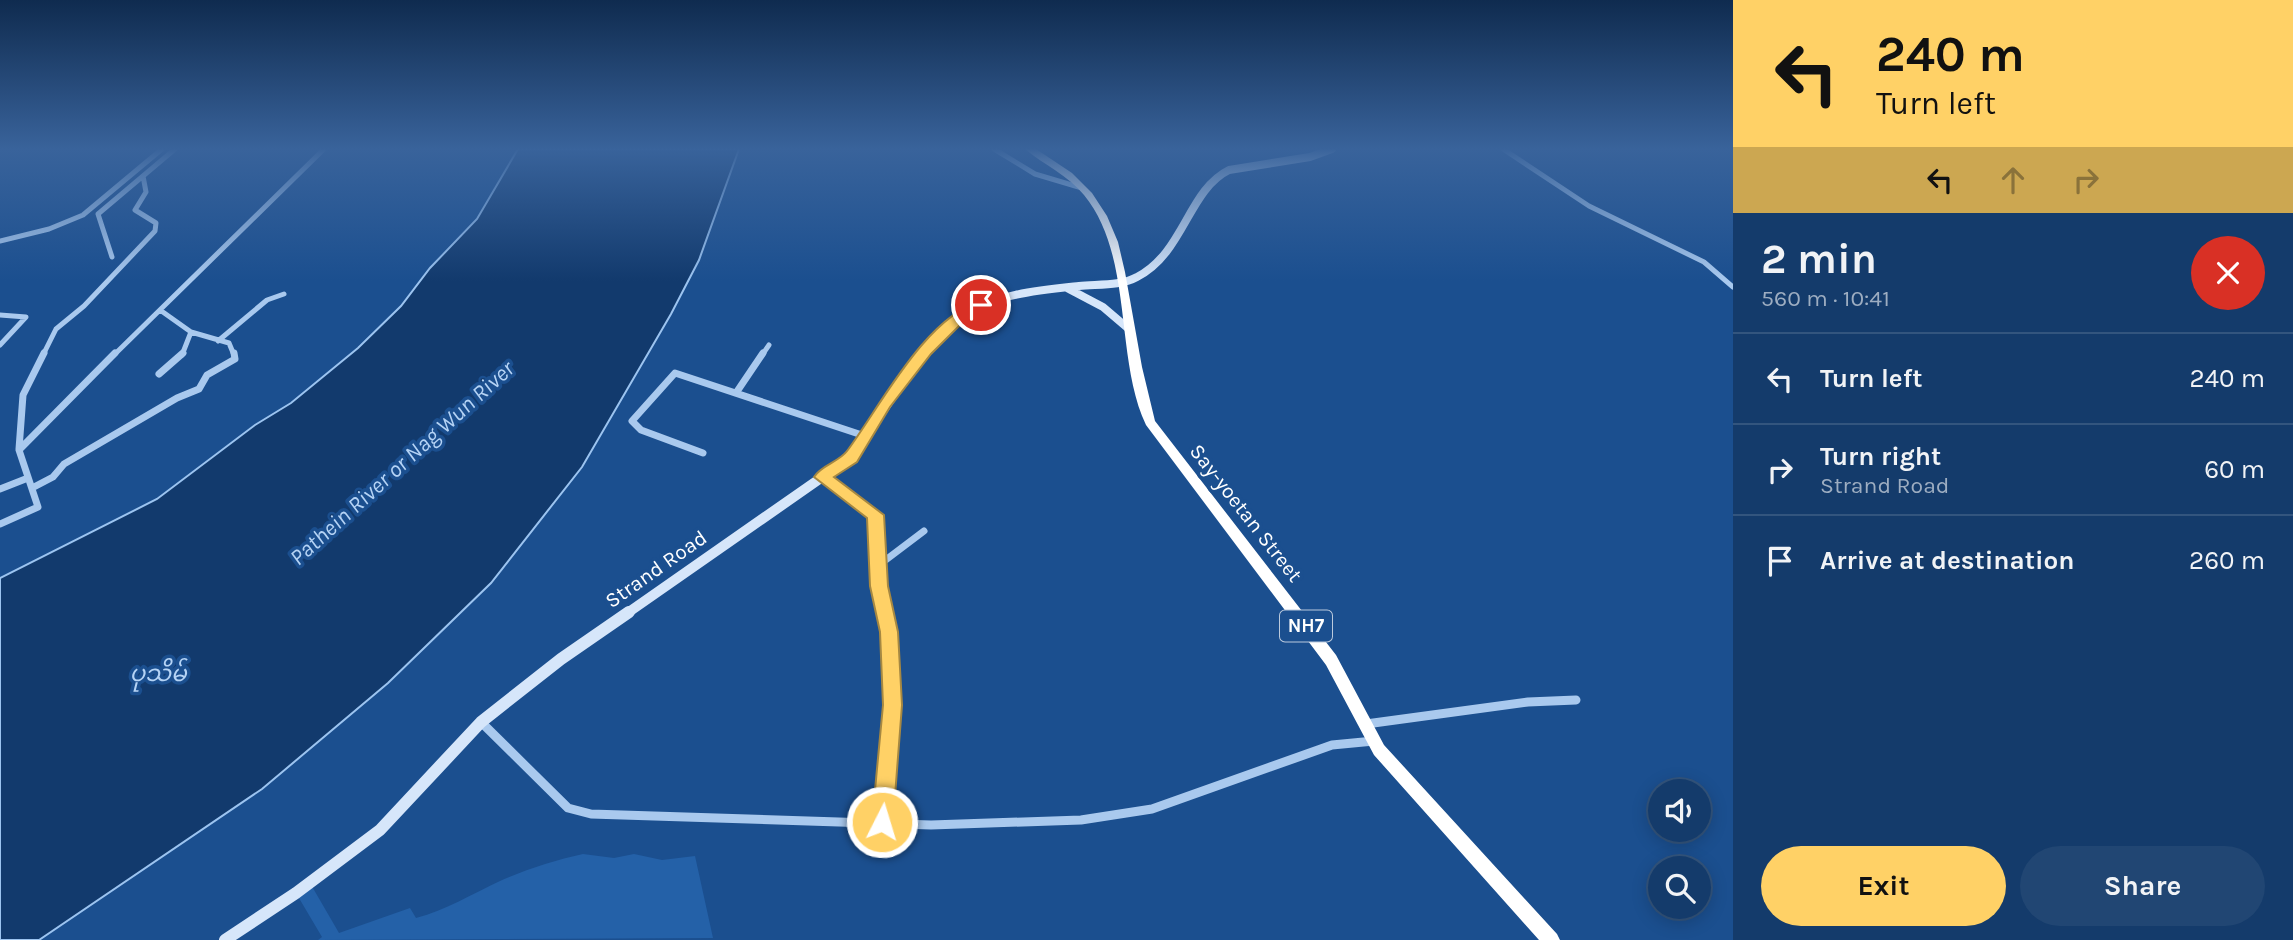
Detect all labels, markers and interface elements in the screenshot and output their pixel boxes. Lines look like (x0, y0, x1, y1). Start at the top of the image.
text: 240 m (1876, 26, 2025, 83)
icon: left (1761, 28, 1852, 119)
text: Turn left (1876, 85, 1996, 122)
icon: left (1921, 161, 1959, 199)
icon: ahead (1994, 161, 2032, 199)
icon: right (2067, 161, 2105, 199)
text: 2 min (1761, 234, 1877, 284)
button: close (2191, 236, 2265, 310)
pin (951, 275, 1011, 335)
text: 560 m · 10:41 (1761, 285, 1890, 312)
icon: arrive (962, 286, 1000, 324)
water label: Pathein River or Nag Wun River (284, 354, 521, 571)
icon: left (1761, 360, 1799, 398)
text: Turn left (1820, 363, 1922, 394)
text: 240 m (2189, 363, 2265, 394)
street label: Say-yoetan Street (1185, 439, 1307, 587)
text: Turn right (1820, 441, 1941, 472)
icon: right (1761, 451, 1799, 489)
text: 60 m (2204, 454, 2265, 485)
text: Strand Road (1820, 472, 1949, 499)
street label: Strand Road (601, 525, 711, 613)
icon: arrive (1761, 542, 1799, 580)
text: Arrive at destination (1820, 545, 2074, 576)
text: 260 m (2189, 545, 2265, 576)
road number: NH7 (1280, 610, 1332, 642)
water label: ပုသိမ် (129, 657, 188, 692)
map controls (1648, 779, 1711, 919)
button: sound (1648, 779, 1711, 842)
position arrow (845, 785, 919, 859)
button: Exit (1761, 846, 2006, 926)
button: Share (2020, 846, 2265, 926)
button: search (1648, 856, 1711, 919)

